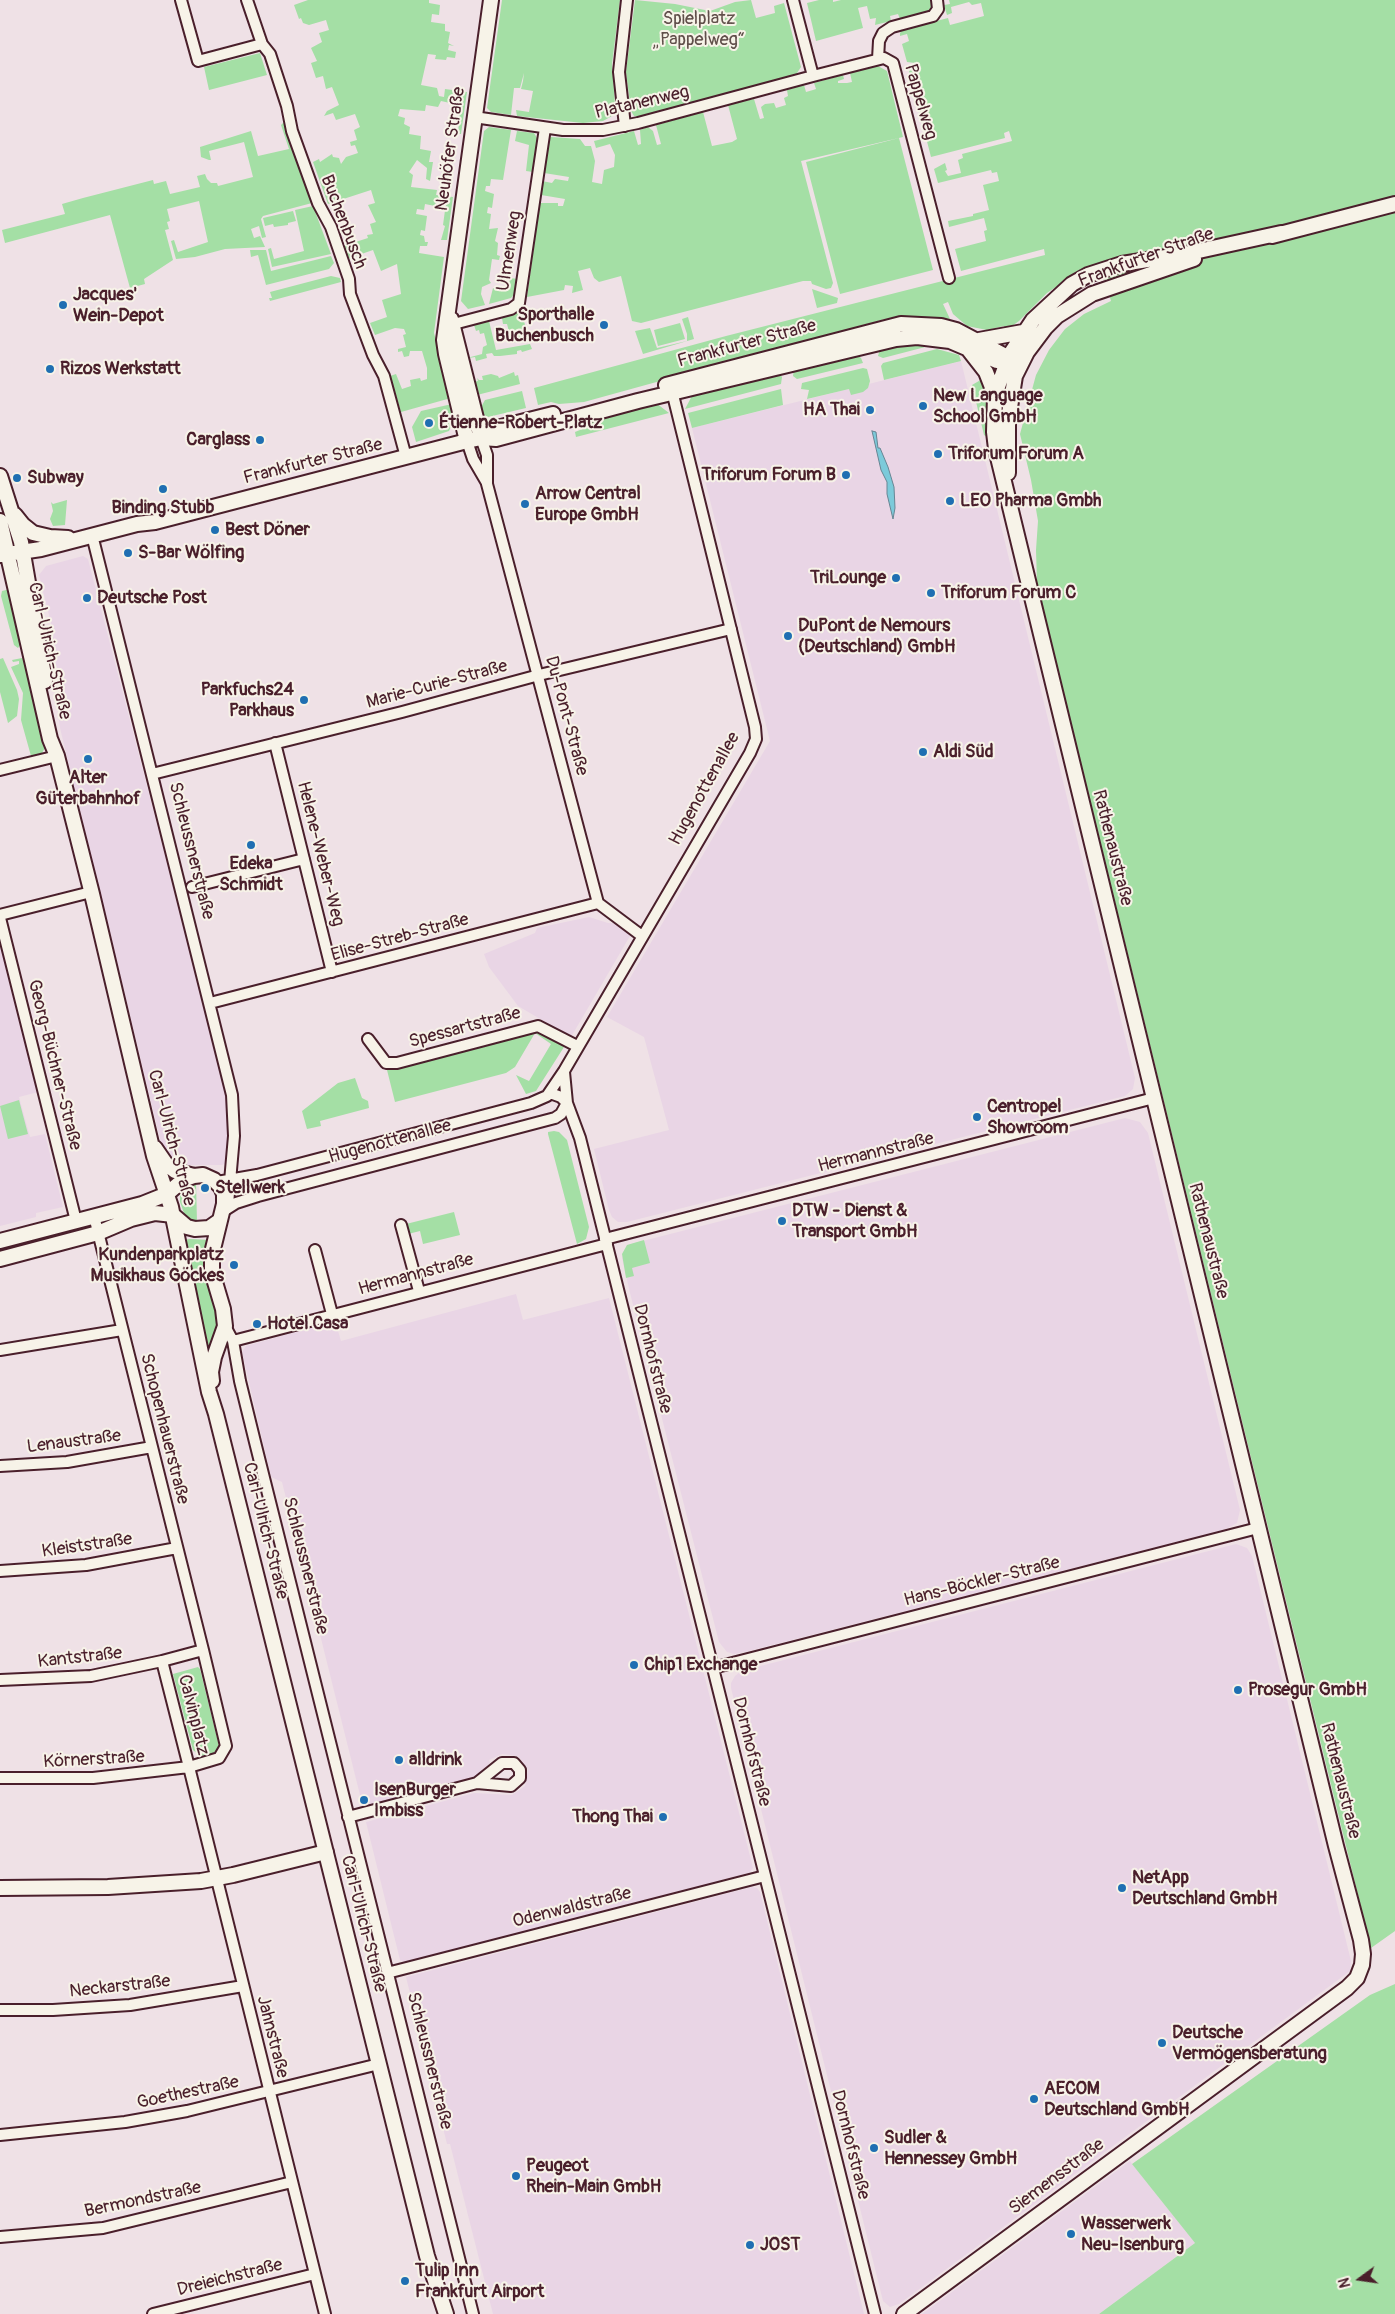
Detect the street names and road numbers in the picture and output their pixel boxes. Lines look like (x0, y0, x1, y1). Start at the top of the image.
street label: Pappelweg (899, 62, 941, 142)
street label: Platanenweg (593, 82, 691, 124)
street label: Neuhöfer Straße (432, 86, 470, 212)
street label: Buchenbusch (315, 172, 371, 272)
street label: Ulmenweg (493, 209, 527, 293)
street label: Frankfurter Straße (1075, 223, 1217, 293)
street label: Frankfurter Straße (675, 315, 819, 373)
street label: Frankfurter Straße (241, 434, 385, 490)
street label: Carl-Ulrich-Straße (23, 580, 75, 722)
street label: Du-Pont-Straße (540, 654, 592, 778)
street label: Marie-Curie-Straße (364, 656, 510, 714)
street label: Hugenottenallee (665, 729, 745, 849)
street label: Helene-Weber-Weg (292, 779, 348, 929)
street label: Schleussnerstraße (164, 780, 218, 922)
street label: Rathenaustraße (1087, 788, 1137, 908)
street label: Elise-Streb-Straße (329, 909, 471, 967)
street label: Georg-Büchner-Straße (22, 977, 86, 1153)
street label: Spessartstraße (407, 1003, 523, 1053)
street label: Carl-Ulrich-Straße (142, 1068, 200, 1208)
street label: Hugenottenallee (326, 1115, 454, 1169)
street label: Hermannstraße (816, 1128, 936, 1178)
street label: Rathenaustraße (1183, 1181, 1233, 1301)
street label: Hermannstraße (356, 1249, 476, 1301)
street label: Dornhofstraße (628, 1302, 676, 1416)
street label: Schopenhauerstraße (135, 1351, 193, 1507)
street label: Lenaustraße (26, 1426, 122, 1458)
street label: Carl-Ulrich-Straße (238, 1460, 292, 1602)
street label: Schleussnerstraße (278, 1495, 332, 1637)
street label: Kleiststraße (40, 1529, 134, 1563)
street label: Hans-Böckler-Straße (902, 1552, 1062, 1612)
street label: Kantstraße (37, 1643, 123, 1673)
street label: Calvinplatz (173, 1672, 213, 1758)
street label: Dornhofstraße (727, 1695, 775, 1809)
street label: Rathenaustraße (1315, 1721, 1365, 1841)
street label: Körnerstraße (43, 1747, 145, 1773)
street label: Carl-Ulrich-Straße (336, 1853, 390, 1995)
street label: Odenwaldstraße (510, 1883, 634, 1933)
street label: Neckarstraße (69, 1971, 171, 2003)
street label: Schleussnerstraße (402, 1990, 456, 2132)
street label: Jahnstraße (251, 1994, 293, 2080)
street label: Goethestraße (135, 2072, 241, 2114)
street label: Dornhofstraße (826, 2088, 874, 2202)
street label: Siemensstraße (1005, 2134, 1109, 2220)
street label: Bermondstraße (83, 2177, 203, 2223)
street label: Dreieichstraße (175, 2254, 285, 2302)

